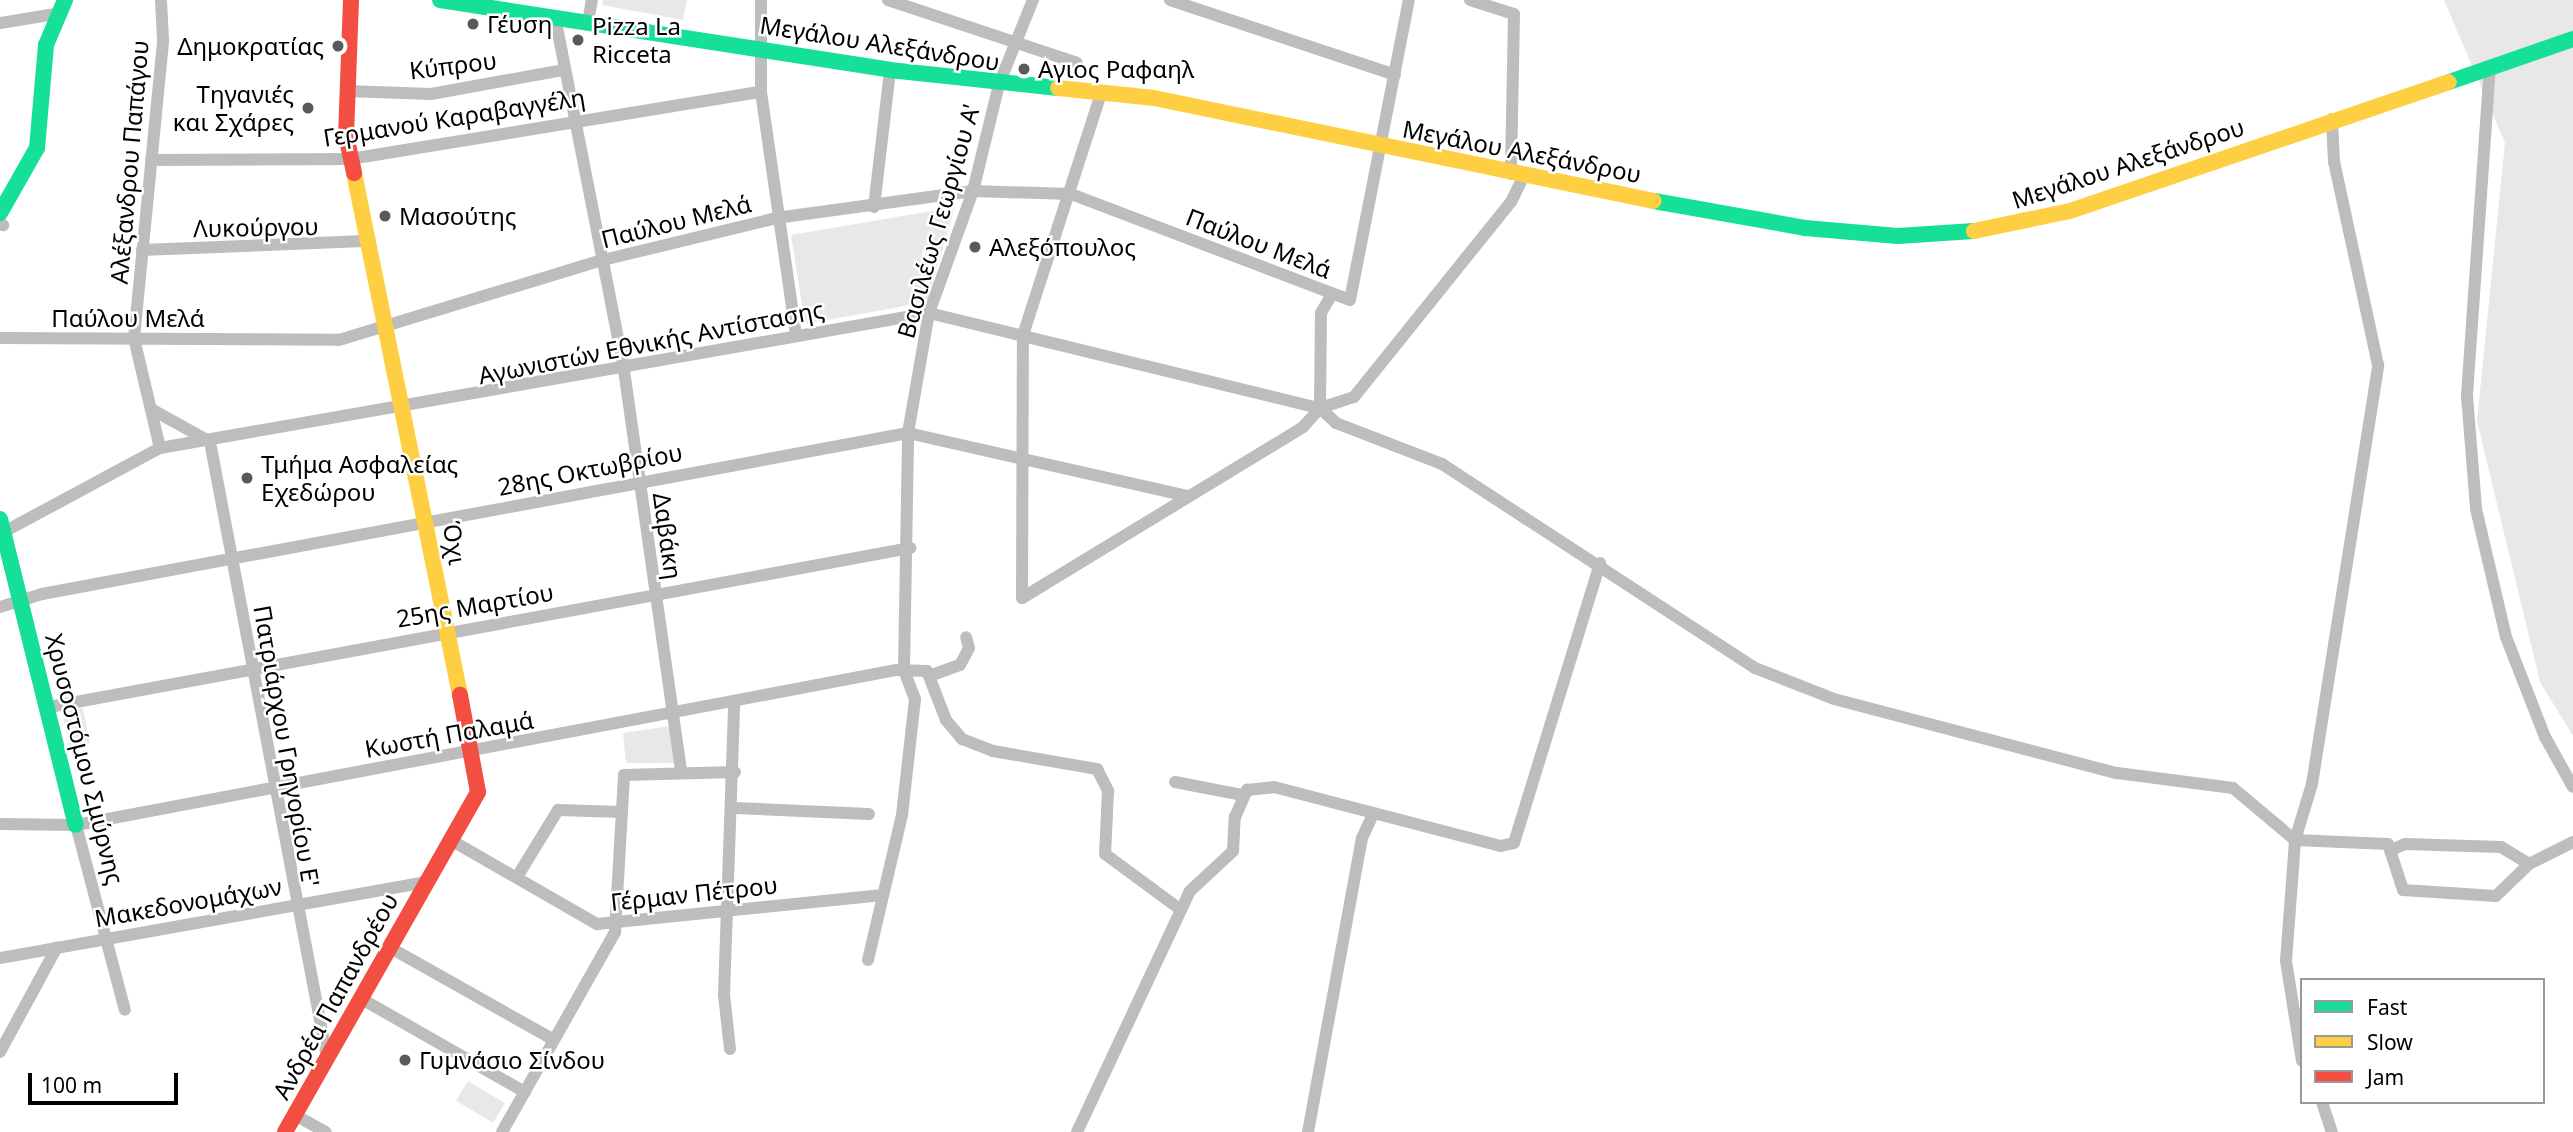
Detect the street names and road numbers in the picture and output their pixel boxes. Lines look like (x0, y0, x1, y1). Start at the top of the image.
street label: Μεγάλου Αλεξάνδρου (758, 10, 1002, 76)
street label: Αλέξανδρου Παπάγου (104, 39, 154, 285)
street label: Κύπρου (408, 45, 498, 85)
street label: Γερμανού Καραβαγγέλη (321, 82, 587, 152)
street label: Βασιλέως Γεωργίου Α' (891, 101, 985, 341)
street label: Μεγάλου Αλεξάνδρου (2008, 112, 2248, 214)
street label: Μεγάλου Αλεξάνδρου (1400, 114, 1644, 188)
street label: Παύλου Μελά (598, 188, 754, 254)
street label: Παύλου Μελά (1182, 202, 1336, 284)
street label: Λυκούργου (193, 212, 319, 242)
street label: Αγωνιστών Εθνικής Αντίστασης (476, 294, 826, 390)
street label: Παύλου Μελά (51, 304, 205, 332)
street label: 28ης Οκτωβρίου (495, 437, 685, 501)
street label: Δαβάκη (648, 491, 688, 581)
street label: Όχι (437, 519, 473, 567)
street label: 25ης Μαρτίου (394, 577, 556, 633)
street label: Πατριάρχου Γρηγορίου Ε' (248, 603, 326, 889)
street label: Χρυσοστόμου Σμύρνης (40, 631, 130, 887)
street label: Κωστή Παλαμά (362, 705, 536, 763)
street label: Γέρμαν Πέτρου (609, 870, 779, 916)
street label: Μακεδονομάχων (92, 871, 284, 933)
street label: Ανδρέα Παπανδρέου (266, 888, 404, 1104)

